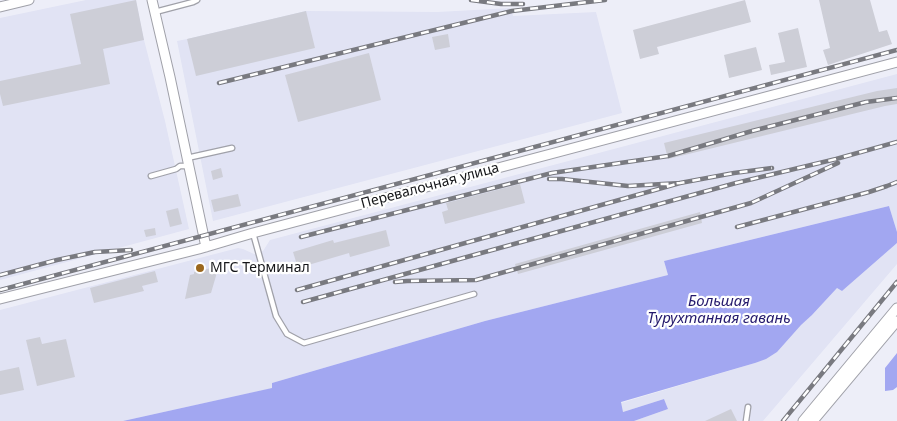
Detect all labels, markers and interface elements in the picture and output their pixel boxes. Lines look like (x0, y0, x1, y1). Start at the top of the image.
street label: Перевалочная улица (359, 159, 501, 213)
place label: МГС Терминал (210, 260, 310, 276)
marker: МГС Терминал (194, 262, 206, 274)
water label: Большая Турухтанная гавань (647, 293, 791, 328)

